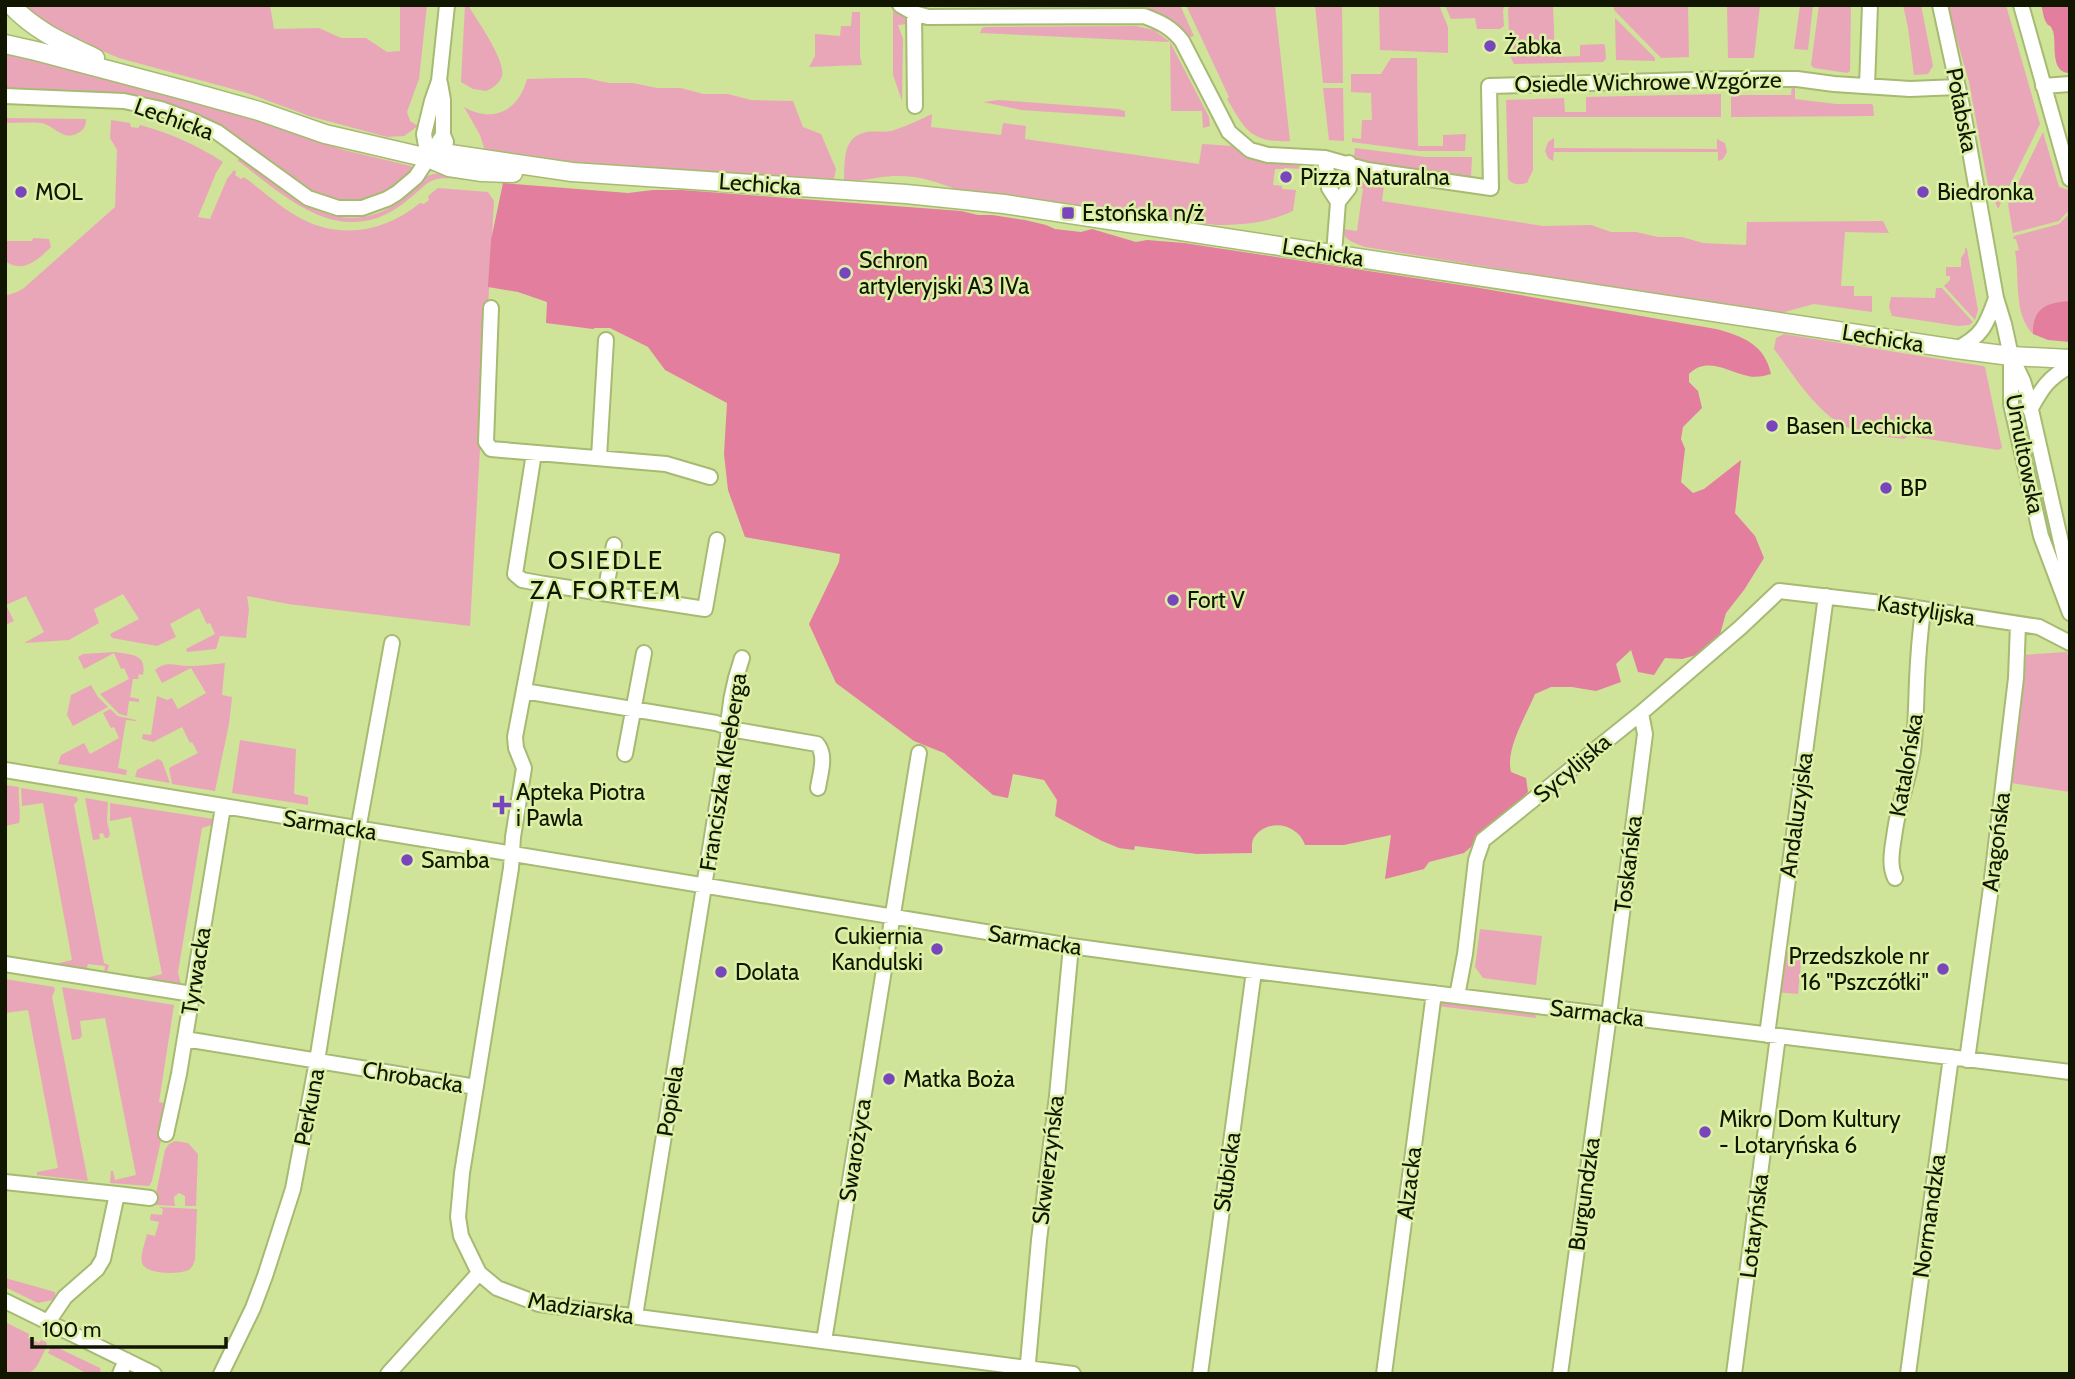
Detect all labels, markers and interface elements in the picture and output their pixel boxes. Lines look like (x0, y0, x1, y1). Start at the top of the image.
place label: Żabka (1504, 32, 1562, 60)
marker: Żabka (1482, 38, 1498, 54)
street label: Połabska (1940, 65, 1984, 155)
street label: Osiedle Wichrowe Wzgórze (1514, 66, 1782, 98)
street label: Lechicka (130, 92, 218, 146)
place label: Pizza Naturalna (1300, 163, 1450, 191)
street label: Lechicka (718, 167, 802, 201)
marker: Pizza Naturalna (1278, 169, 1294, 185)
place label: MOL (35, 178, 83, 206)
place label: Biedronka (1937, 178, 2034, 206)
marker: MOL (13, 184, 29, 200)
marker: Biedronka (1915, 184, 1931, 200)
place label: Estońska n/ż (1082, 199, 1205, 227)
marker: Estońska n/ż (1060, 205, 1076, 221)
street label: Lechicka (1280, 232, 1366, 272)
place label: Schron artyleryjski A3 IVa (859, 246, 1029, 300)
marker: Schron artyleryjski A3 IVa (837, 265, 853, 281)
street label: Lechicka (1840, 318, 1926, 358)
street label: Umultowska (2000, 392, 2050, 516)
place label: Basen Lechicka (1786, 412, 1933, 440)
marker: Basen Lechicka (1764, 418, 1780, 434)
place label: BP (1900, 474, 1927, 502)
marker: BP (1878, 480, 1894, 496)
district label: OSIEDLE ZA FORTEM (530, 544, 682, 606)
place label: Fort V (1187, 586, 1245, 614)
street label: Kastylijska (1875, 588, 1977, 632)
marker: Fort V (1165, 592, 1181, 608)
street label: Franciszka Kleeberga (694, 671, 752, 873)
street label: Katalońska (1883, 711, 1929, 819)
street label: Sycylijska (1528, 728, 1616, 808)
street label: Andaluzyjska (1773, 750, 1819, 880)
place label: Apteka Piotra i Pawla (516, 778, 645, 832)
street label: Aragońska (1976, 791, 2016, 893)
marker: Apteka Piotra i Pawla (494, 797, 510, 813)
street label: Sarmacka (281, 804, 379, 846)
street label: Toskańska (1608, 814, 1648, 914)
place label: Samba (421, 846, 489, 874)
marker: Samba (399, 852, 415, 868)
street label: Sarmacka (986, 919, 1084, 961)
place label: Cukiernia Kandulski (831, 922, 923, 976)
street label: Tyrwacka (175, 925, 217, 1017)
marker: Cukiernia Kandulski (929, 941, 945, 957)
place label: Przedszkole nr 16 "Pszczółki" (1788, 942, 1930, 996)
place label: Dolata (735, 958, 799, 986)
marker: Przedszkole nr 16 "Pszczółki" (1935, 961, 1951, 977)
marker: Dolata (713, 964, 729, 980)
street label: Sarmacka (1548, 993, 1646, 1033)
street label: Chrobacka (361, 1055, 465, 1099)
street label: Popiela (651, 1064, 689, 1138)
place label: Matka Boża (903, 1065, 1015, 1093)
street label: Perkuna (288, 1066, 330, 1148)
marker: Matka Boża (881, 1071, 897, 1087)
street label: Skwierzyńska (1026, 1094, 1070, 1226)
street label: Swarożyca (833, 1096, 877, 1204)
place label: Mikro Dom Kultury - Lotaryńska 6 (1719, 1105, 1901, 1159)
marker: Mikro Dom Kultury - Lotaryńska 6 (1697, 1124, 1713, 1140)
street label: Słubicka (1208, 1130, 1246, 1214)
street label: Burgundzka (1562, 1136, 1606, 1252)
street label: Alzacka (1391, 1145, 1427, 1221)
street label: Normandzka (1906, 1152, 1952, 1280)
street label: Lotaryńska (1734, 1172, 1774, 1280)
street label: Madziarska (526, 1286, 636, 1330)
scale bar (32, 1306, 226, 1350)
text: 100 m (42, 1317, 101, 1342)

